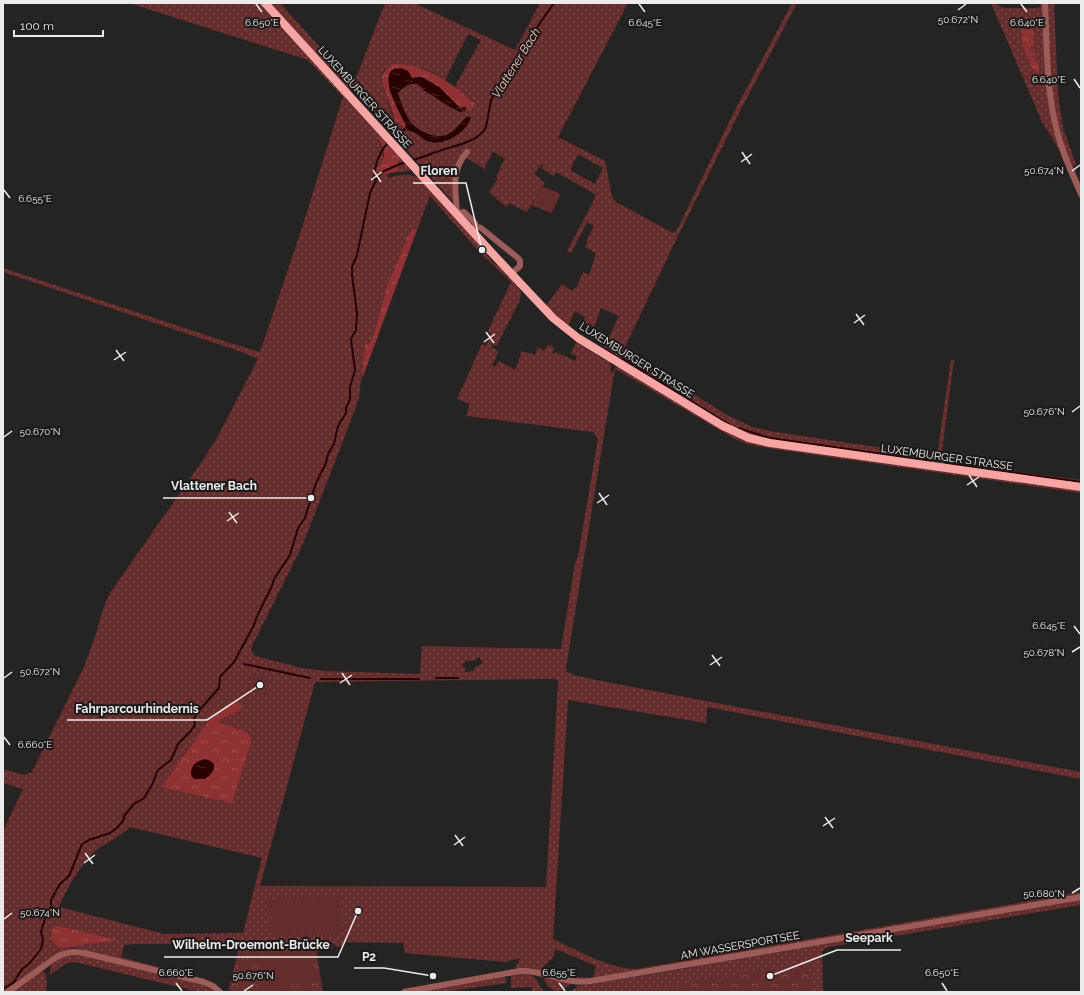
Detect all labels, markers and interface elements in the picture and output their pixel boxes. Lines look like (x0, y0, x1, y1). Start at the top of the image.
scale bar (14, 12, 103, 38)
text: 50.672°N (938, 14, 978, 25)
text: 6.650°E (245, 17, 279, 28)
text: 6.645°E (628, 17, 662, 28)
text: 6.640°E (1010, 17, 1044, 28)
text: 100 m (20, 19, 54, 33)
water label: Vlattener Bach (489, 25, 543, 101)
street label: LUXEMBURGER STRASSE (315, 44, 414, 151)
text: 6.640°E (1032, 74, 1066, 85)
callout: Floren (413, 159, 466, 183)
text: Floren (421, 164, 457, 178)
text: 50.674°N (1024, 165, 1064, 176)
text: 6.655°E (18, 193, 52, 204)
street label: LUXEMBURGER STRASSE (577, 320, 697, 401)
text: 50.676°N (1023, 406, 1065, 417)
text: 50.670°N (19, 426, 61, 437)
street label: LUXEMBURGER STRASSE (880, 442, 1014, 473)
callout: Vlattener Bach (163, 474, 265, 498)
text: Vlattener Bach (171, 479, 257, 493)
text: 6.645°E (1032, 620, 1066, 631)
text: 50.678°N (1023, 647, 1065, 658)
text: 50.672°N (20, 666, 60, 677)
callout: Fahrparcourhindernis (67, 696, 207, 720)
text: Fahrparcourhindernis (75, 702, 199, 716)
text: 6.660°E (18, 739, 52, 750)
text: 50.680°N (1023, 888, 1065, 899)
text: 50.674°N (20, 907, 60, 918)
callout: Seepark (837, 926, 901, 950)
street label: AM WASSERSPORTSEE (680, 929, 801, 962)
text: Seepark (845, 931, 893, 945)
callout: Wilhelm-Droemont-Brücke (164, 933, 338, 957)
text: Wilhelm-Droemont-Brücke (172, 938, 330, 952)
callout: P2 (354, 944, 384, 968)
text: P2 (362, 950, 376, 964)
text: 6.660°E (159, 967, 193, 978)
text: 6.655°E (542, 967, 576, 978)
text: 6.650°E (925, 967, 959, 978)
text: 50.676°N (232, 970, 274, 981)

